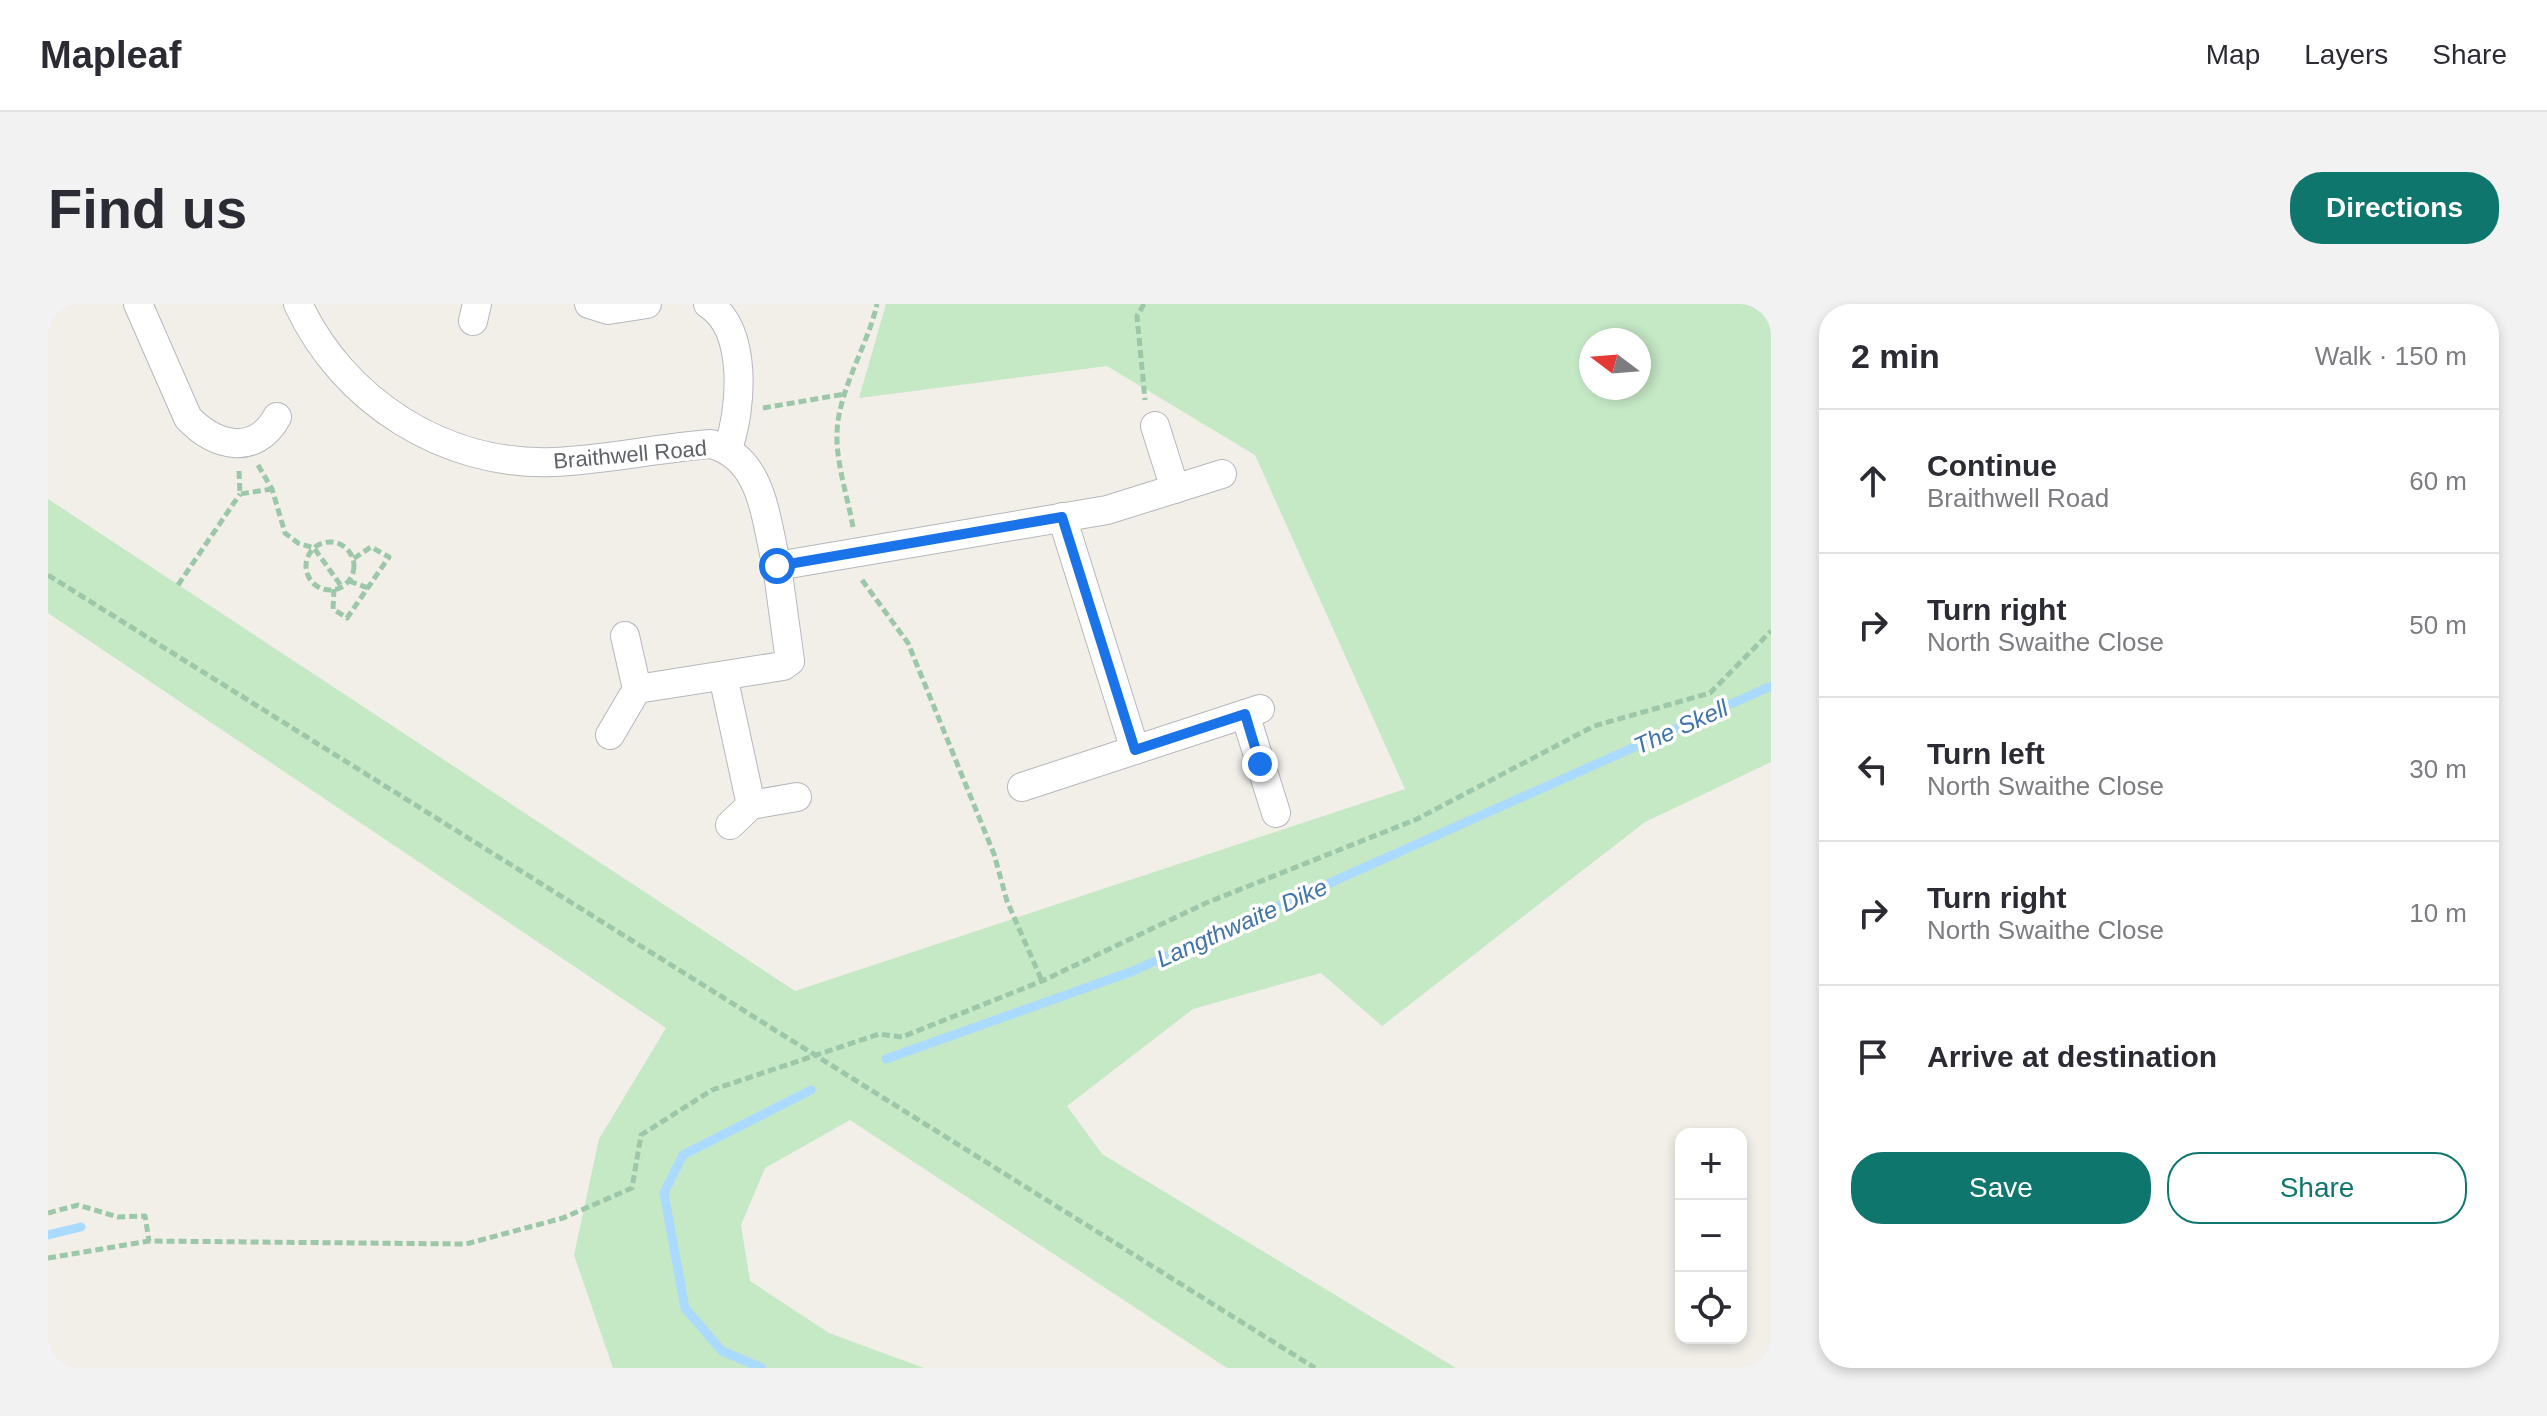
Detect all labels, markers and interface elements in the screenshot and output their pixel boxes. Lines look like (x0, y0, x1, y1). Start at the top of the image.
text: Mapleaf (40, 34, 181, 76)
text: Map (2206, 39, 2260, 70)
text: Layers (2304, 39, 2388, 70)
text: Share (2432, 39, 2507, 70)
button: Directions (2290, 172, 2499, 244)
text: Find us (48, 177, 247, 240)
north arrow (1579, 328, 1651, 400)
text: 2 min (1851, 337, 1940, 375)
text: Walk · 150 m (2315, 341, 2467, 371)
street label: Braithwell Road (552, 435, 708, 474)
text: Continue (1927, 449, 2057, 482)
icon: ahead (1851, 459, 1895, 503)
text: 60 m (2409, 466, 2467, 496)
text: Braithwell Road (1927, 483, 2109, 513)
route start (759, 548, 795, 584)
text: Turn right (1927, 593, 2066, 626)
icon: right (1851, 603, 1895, 647)
text: 50 m (2409, 610, 2467, 640)
text: North Swaithe Close (1927, 627, 2164, 657)
water label: The Skell (1630, 694, 1733, 759)
text: Turn left (1927, 737, 2045, 770)
route end (1242, 746, 1278, 782)
icon: left (1851, 747, 1895, 791)
text: 30 m (2409, 754, 2467, 784)
text: North Swaithe Close (1927, 771, 2164, 801)
water label: Langthwaite Dike (1152, 873, 1331, 972)
text: Turn right (1927, 881, 2066, 914)
icon: right (1851, 891, 1895, 935)
text: 10 m (2409, 898, 2467, 928)
text: North Swaithe Close (1927, 915, 2164, 945)
icon: arrive (1851, 1035, 1895, 1079)
text: Arrive at destination (1927, 1040, 2217, 1073)
map controls (1675, 1128, 1747, 1344)
button: + (1675, 1128, 1747, 1200)
button: Save (1851, 1152, 2151, 1224)
button: Share (2167, 1152, 2467, 1224)
button: − (1675, 1200, 1747, 1272)
button: locate (1675, 1272, 1747, 1344)

